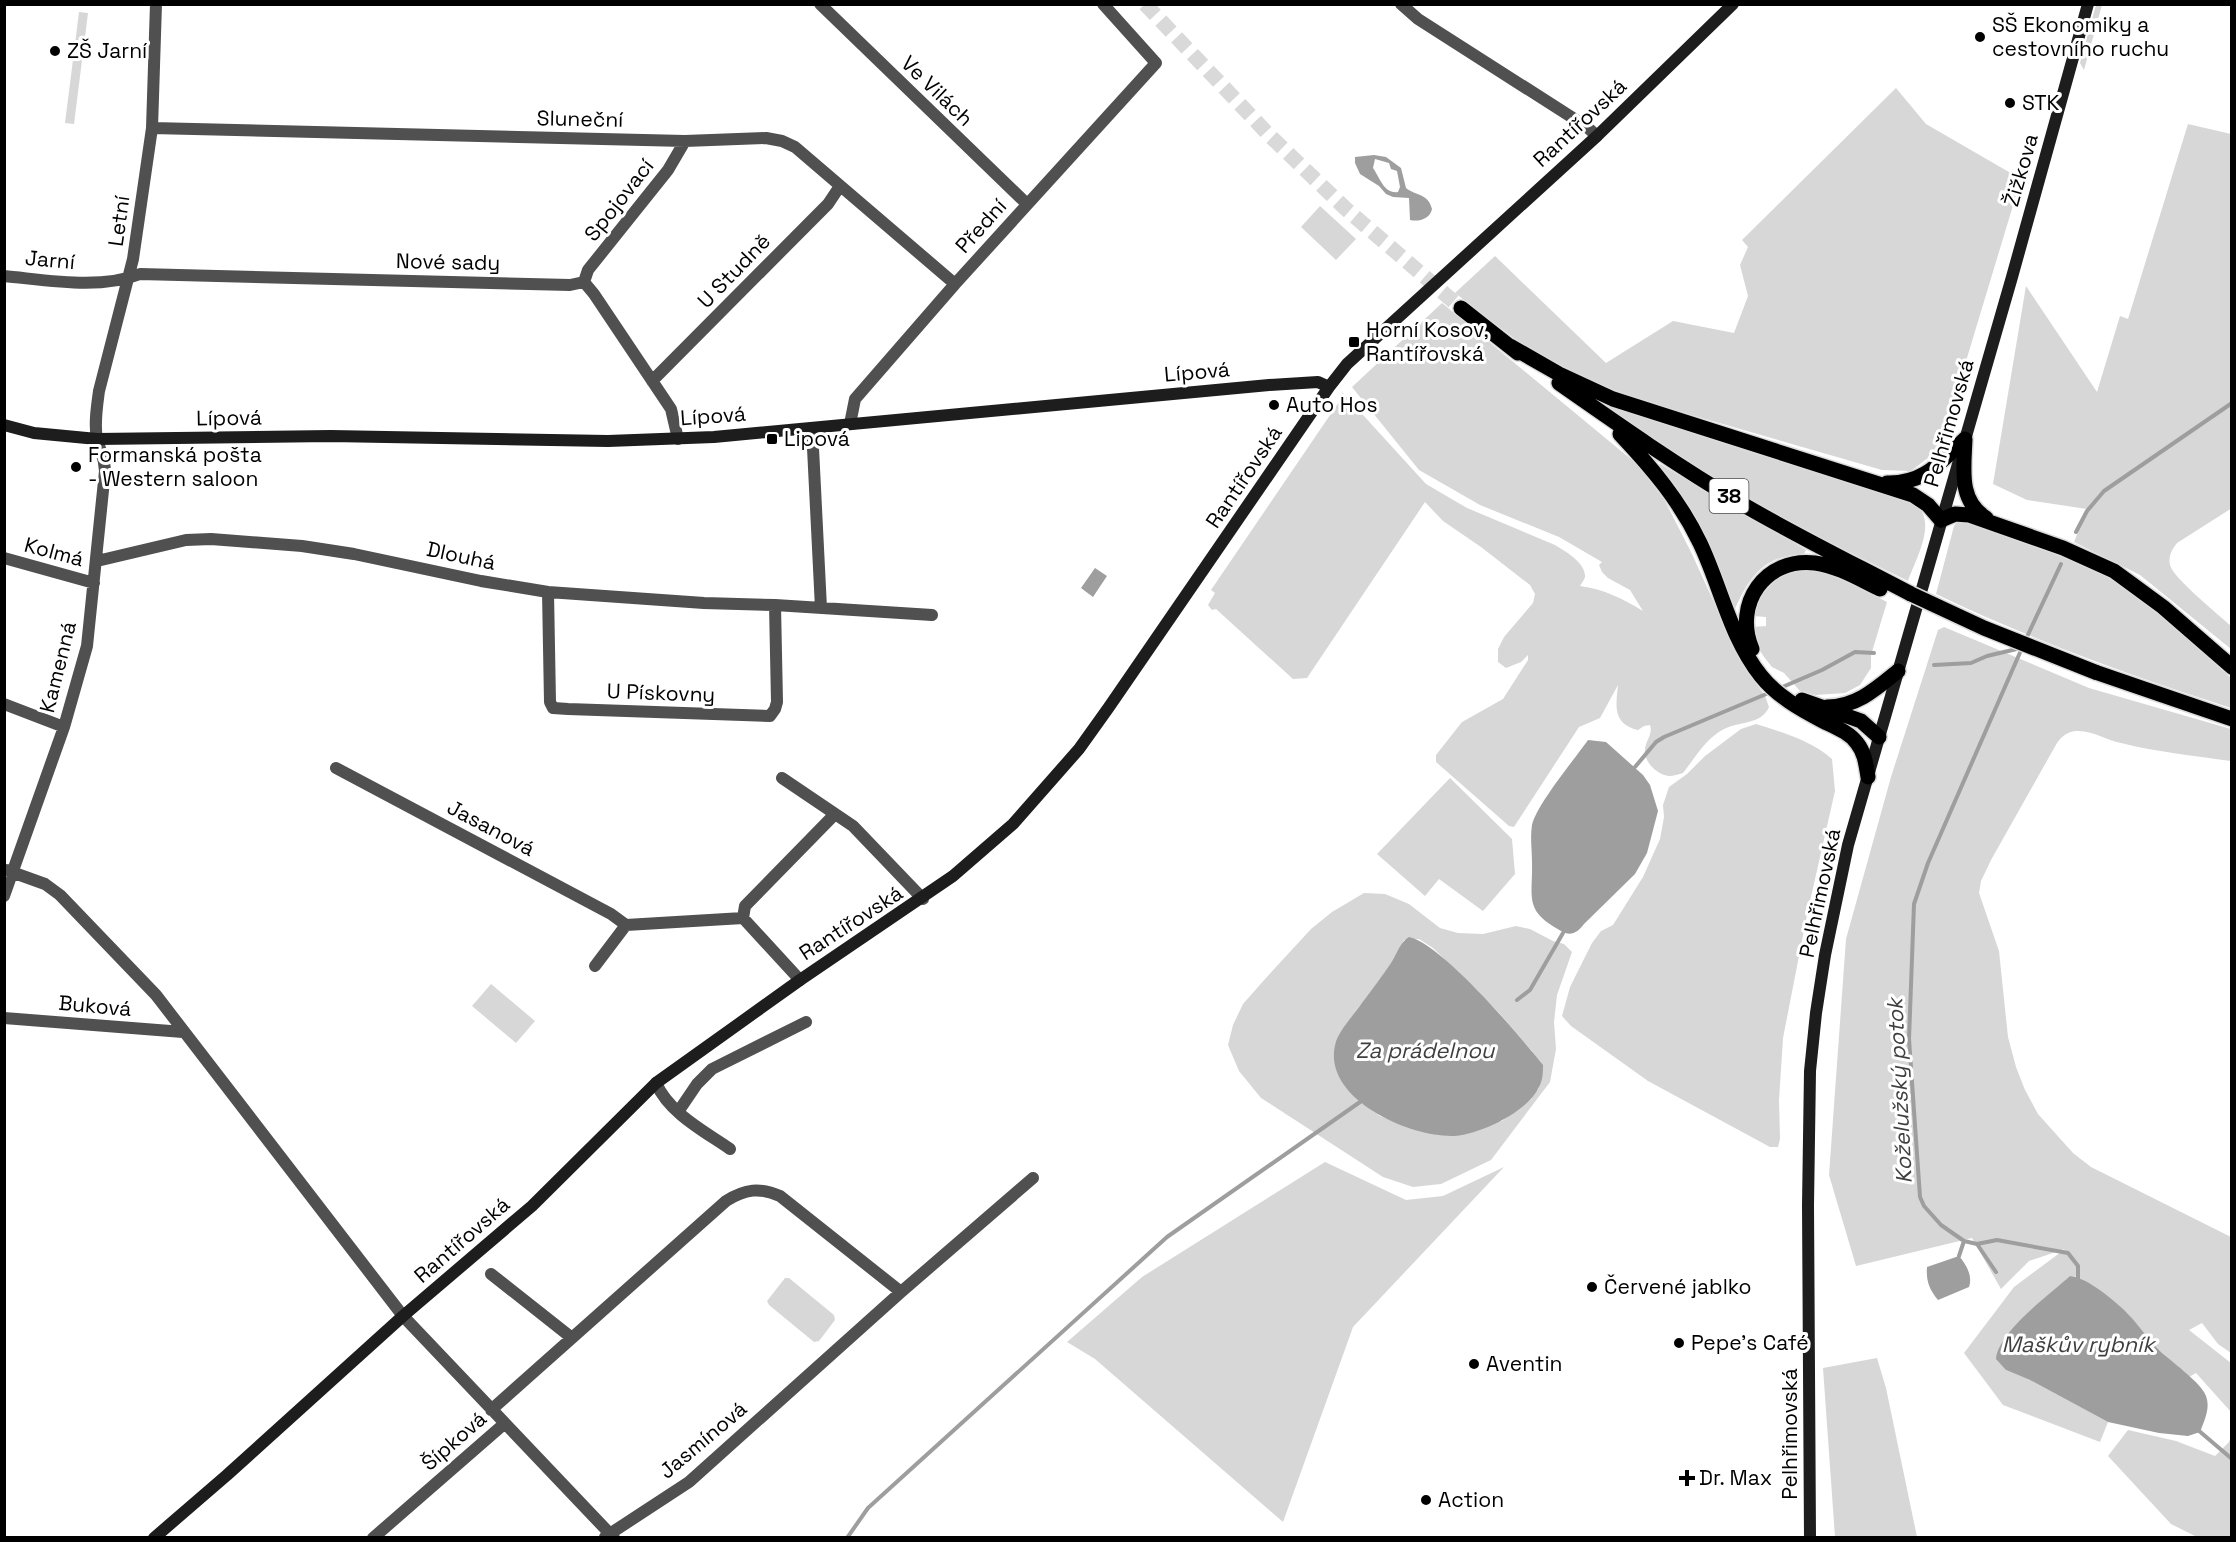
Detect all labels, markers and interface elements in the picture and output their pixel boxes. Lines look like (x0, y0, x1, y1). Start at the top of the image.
place label: SŠ Ekonomiky a cestovního ruchu (1992, 11, 2169, 62)
marker: SŠ Ekonomiky a cestovního ruchu (1973, 30, 1987, 44)
place label: ZŠ Jarní (67, 37, 148, 64)
marker: ZŠ Jarní (48, 44, 62, 58)
street label: Ve Vilách (895, 50, 979, 132)
street label: Rantířovská (1527, 73, 1632, 173)
place label: STK (2022, 89, 2060, 116)
marker: STK (2003, 96, 2017, 110)
street label: Sluneční (536, 104, 624, 133)
street label: Žižkova (1997, 130, 2044, 209)
street label: Spojovací (578, 152, 660, 246)
street label: Přední (949, 192, 1013, 259)
street label: Letní (102, 193, 136, 248)
street label: U Studně (691, 228, 776, 314)
street label: Jarní (24, 244, 77, 275)
street label: Nové sady (396, 247, 500, 276)
place label: Horní Kosov, Rantířovská (1366, 316, 1489, 367)
marker: Horní Kosov, Rantířovská (1347, 335, 1361, 349)
street label: Lípová (1163, 355, 1231, 388)
street label: Pelhřimovská (1917, 356, 1980, 490)
place label: Auto Hos (1286, 391, 1378, 418)
marker: Auto Hos (1267, 398, 1281, 412)
street label: Lípová (679, 400, 747, 431)
street label: Lípová (196, 403, 262, 432)
street label: Rantířovská (1199, 420, 1288, 533)
place label: Lipová (784, 425, 850, 452)
marker: Lipová (765, 432, 779, 446)
place label: Formanská pošta - Western saloon (88, 441, 262, 492)
marker: Formanská pošta - Western saloon (69, 460, 83, 474)
road number: 38 (1710, 479, 1748, 513)
street label: Kolmá (21, 531, 87, 572)
street label: Dlouhá (424, 535, 498, 576)
street label: Kamenná (33, 618, 82, 715)
street label: U Pískovny (606, 677, 716, 708)
street label: Jasanová (443, 793, 540, 862)
street label: Pelhřimovská (1793, 826, 1846, 960)
street label: Rantířovská (794, 879, 908, 966)
street label: Buková (57, 989, 133, 1022)
water label: Koželužský potok (1880, 995, 1918, 1184)
water label: Za prádelnou (1356, 1036, 1496, 1064)
street label: Rantířovská (408, 1191, 515, 1289)
place label: Červené jablko (1604, 1273, 1752, 1300)
marker: Červené jablko (1585, 1280, 1599, 1294)
place label: Pepe's Café (1691, 1329, 1809, 1356)
water label: Maškův rybník (2002, 1330, 2156, 1358)
marker: Pepe's Café (1672, 1336, 1686, 1350)
place label: Aventin (1486, 1350, 1562, 1377)
marker: Aventin (1467, 1357, 1481, 1371)
street label: Pelhřimovská (1776, 1368, 1803, 1500)
street label: Jasmínová (653, 1395, 752, 1484)
street label: Šípková (415, 1405, 492, 1476)
place label: Dr. Max (1699, 1464, 1772, 1491)
marker: Dr. Max (1680, 1471, 1694, 1485)
place label: Action (1438, 1486, 1504, 1513)
marker: Action (1419, 1493, 1433, 1507)

